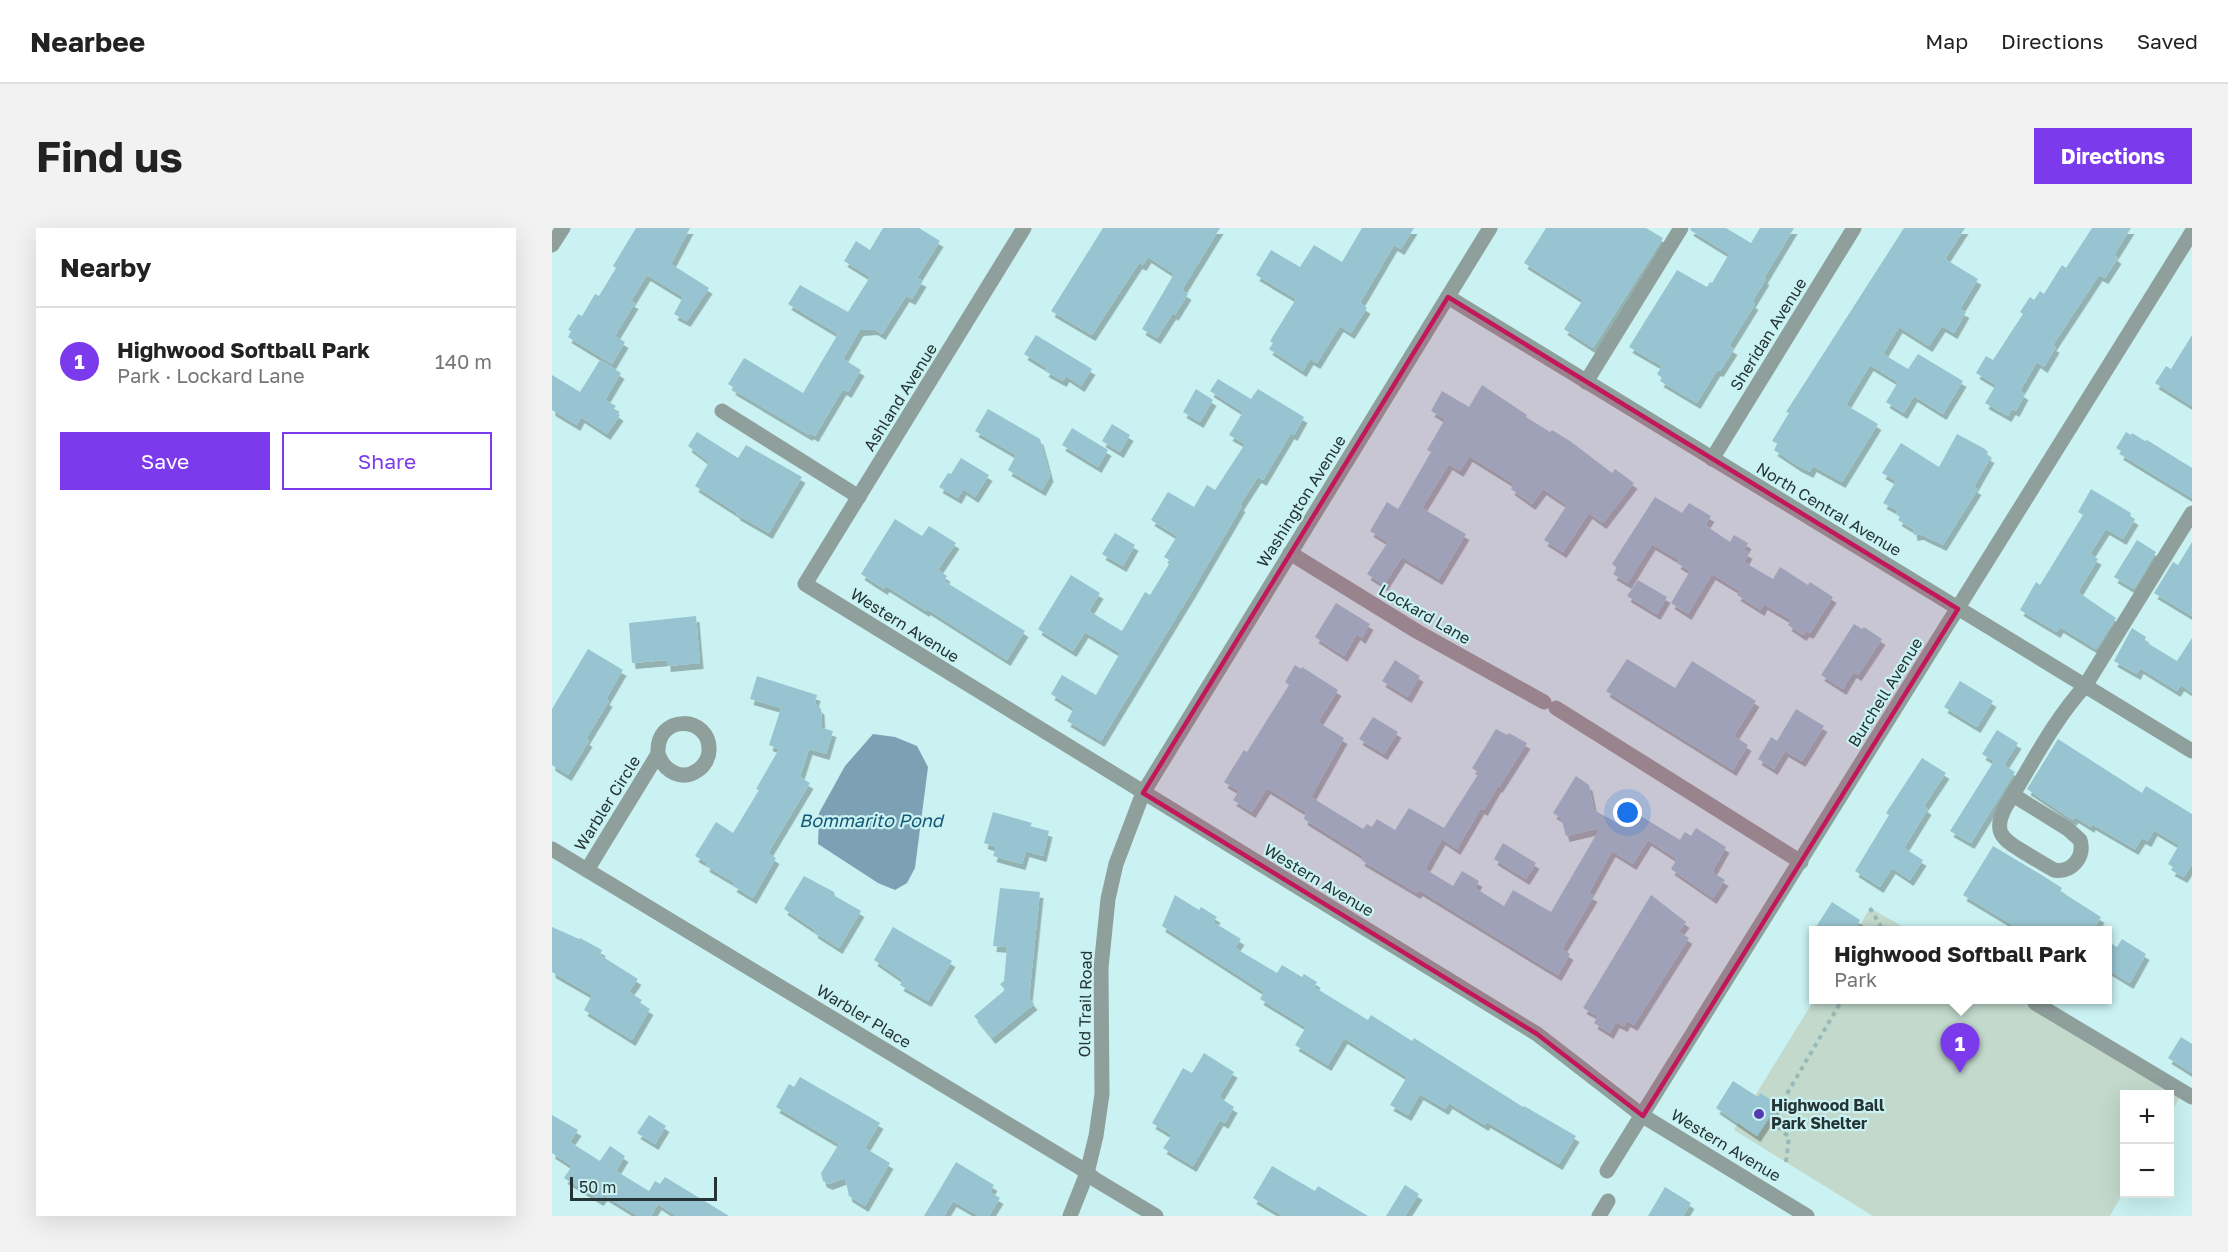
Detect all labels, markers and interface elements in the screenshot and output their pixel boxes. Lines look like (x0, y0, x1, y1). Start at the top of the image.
text: Nearbee (30, 25, 145, 58)
text: Map (1925, 28, 1968, 54)
text: Directions (2001, 28, 2104, 54)
text: Saved (2137, 28, 2198, 54)
button: Directions (2034, 128, 2192, 184)
text: Find us (36, 131, 183, 181)
text: Nearby (60, 252, 151, 283)
street label: Sheridan Avenue (1725, 274, 1811, 394)
text: Highwood Softball Park (117, 336, 370, 363)
street label: Ashland Avenue (859, 339, 941, 455)
text: 1 (74, 349, 85, 373)
text: 140 m (435, 349, 492, 373)
text: Park · Lockard Lane (117, 363, 305, 387)
street label: Washington Avenue (1252, 431, 1350, 571)
button: Save (60, 432, 270, 490)
button: Share (282, 432, 492, 490)
street label: North Central Avenue (1753, 458, 1905, 560)
street label: Lockard Lane (1376, 580, 1474, 648)
street label: Western Avenue (847, 583, 963, 667)
street label: Burchell Avenue (1843, 634, 1927, 750)
street label: Warbler Circle (570, 752, 644, 854)
your location (1613, 798, 1642, 827)
water label: Bommarito Pond (799, 809, 945, 831)
street label: Western Avenue (1260, 839, 1378, 921)
popup (1809, 926, 2112, 1004)
text: Highwood Softball Park (1834, 940, 2087, 967)
street label: Old Trail Road (1074, 950, 1096, 1058)
text: Park (1834, 967, 1877, 991)
street label: Warbler Place (813, 980, 915, 1052)
pin: 1 (1940, 1024, 1980, 1073)
map controls (2120, 1090, 2174, 1198)
button: + (2120, 1090, 2174, 1144)
place label: Highwood Ball Park Shelter (1771, 1095, 1885, 1133)
street label: Western Avenue (1667, 1104, 1785, 1186)
marker: Highwood Ball Park Shelter (1752, 1107, 1766, 1121)
button: − (2120, 1144, 2174, 1198)
scale bar (570, 1174, 717, 1202)
text: 50 m (579, 1177, 616, 1197)

